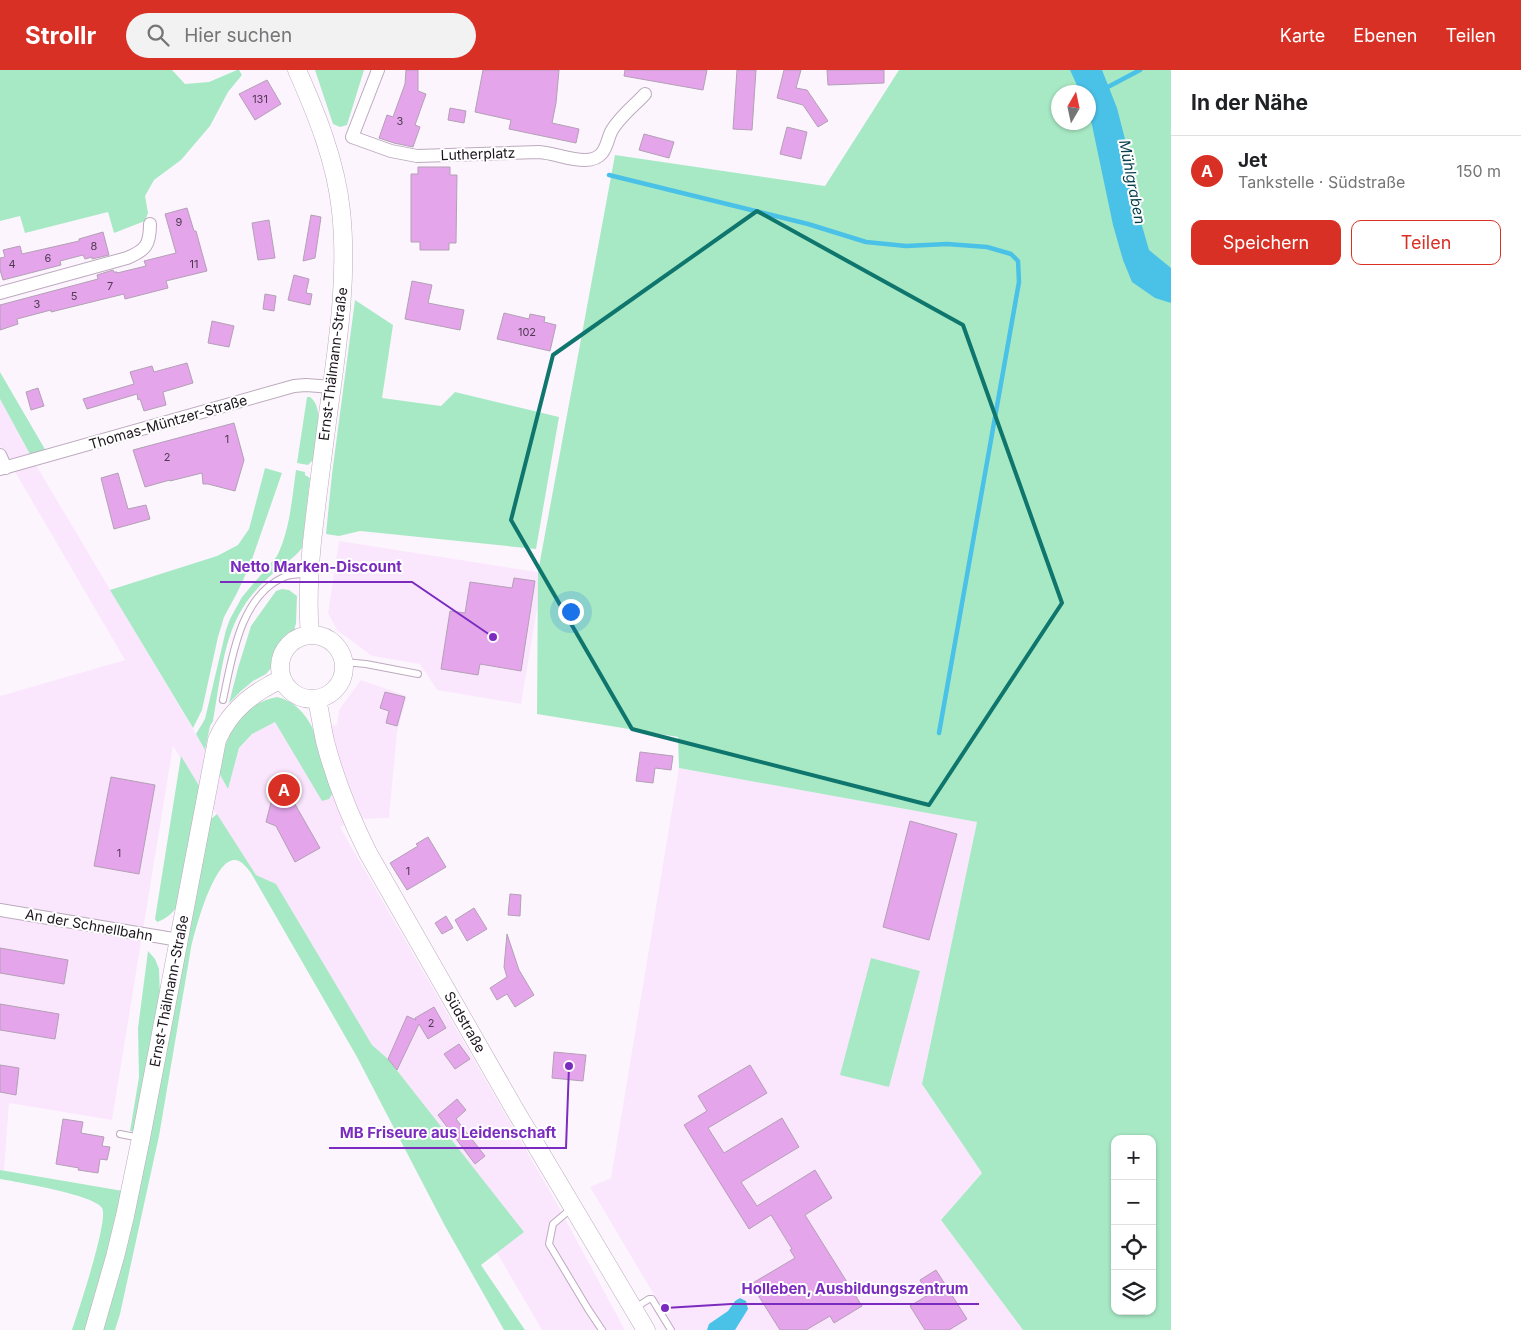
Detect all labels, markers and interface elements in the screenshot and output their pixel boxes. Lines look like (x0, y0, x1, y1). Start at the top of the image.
search box (126, 13, 476, 58)
text: Strollr (25, 21, 96, 50)
icon: search (144, 21, 172, 49)
text: Hier suchen (184, 24, 292, 47)
text: Karte (1280, 25, 1325, 46)
text: Ebenen (1353, 25, 1417, 46)
text: Teilen (1445, 25, 1496, 46)
north arrow (1051, 85, 1096, 130)
text: In der Nähe (1191, 90, 1308, 115)
house number: 131 (252, 92, 268, 106)
house number: 3 (397, 114, 404, 128)
water label: Mühlgraben (1115, 138, 1150, 226)
street label: Lutherplatz (440, 144, 516, 163)
text: Jet (1238, 149, 1267, 172)
text: A (1201, 161, 1213, 181)
text: 150 m (1456, 161, 1501, 181)
text: Tankstelle · Südstraße (1238, 172, 1405, 192)
house number: 9 (176, 215, 183, 229)
button: Speichern (1191, 220, 1341, 265)
button: Teilen (1351, 220, 1501, 265)
house number: 8 (91, 239, 98, 253)
house number: 6 (45, 251, 52, 265)
house number: 4 (8, 257, 16, 271)
house number: 11 (190, 257, 198, 271)
house number: 7 (107, 279, 113, 293)
street label: Ernst-Thälmann-Straße (315, 286, 350, 442)
house number: 5 (71, 289, 78, 303)
house number: 3 (34, 297, 41, 311)
house number: 102 (518, 325, 536, 339)
street label: Thomas-Müntzer-Straße (87, 391, 249, 452)
house number: 1 (225, 432, 229, 446)
house number: 2 (164, 450, 170, 464)
callout: Netto Marken-Discount (220, 552, 412, 582)
text: Netto Marken-Discount (230, 557, 402, 576)
your location (558, 599, 584, 625)
pin: A (268, 771, 300, 809)
house number: 1 (117, 846, 121, 860)
house number: 1 (406, 864, 410, 878)
street label: An der Schnellbahn (24, 905, 154, 944)
street label: Ernst-Thälmann-Straße (145, 913, 192, 1068)
street label: Südstraße (441, 988, 490, 1055)
house number: 2 (428, 1016, 434, 1030)
callout: MB Friseure aus Leidenschaft (329, 1118, 566, 1148)
text: MB Friseure aus Leidenschaft (340, 1123, 557, 1142)
map controls (1111, 1135, 1156, 1315)
button: + (1111, 1135, 1156, 1180)
button: − (1111, 1180, 1156, 1225)
button: locate (1111, 1225, 1156, 1270)
button: layers (1111, 1270, 1156, 1315)
callout: Holleben, Ausbildungszentrum (731, 1274, 979, 1304)
text: Holleben, Ausbildungszentrum (741, 1279, 969, 1298)

